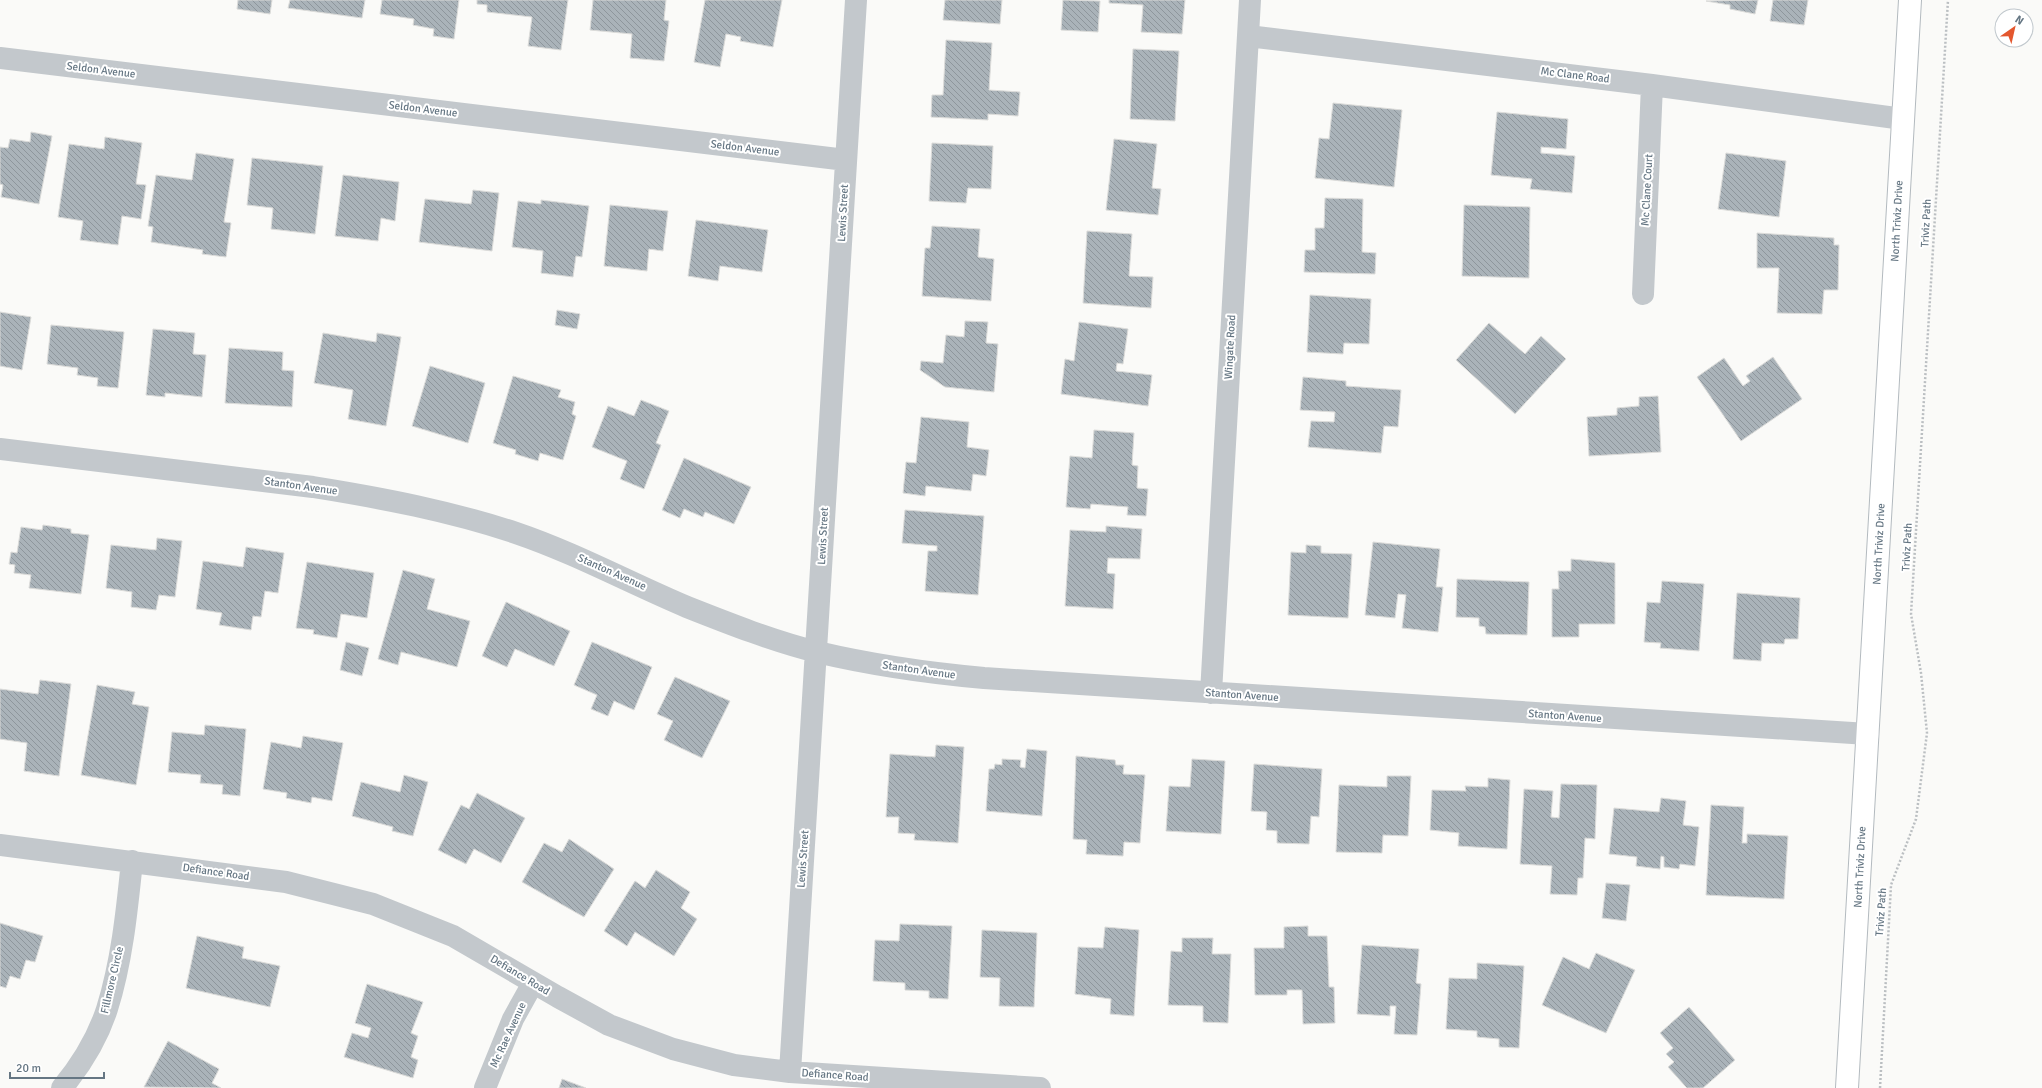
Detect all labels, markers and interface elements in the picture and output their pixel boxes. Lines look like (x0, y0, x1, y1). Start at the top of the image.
north arrow (1994, 8, 2034, 48)
text: N (2013, 13, 2026, 28)
street label: Seldon Avenue (66, 59, 136, 81)
street label: Mc Clane Road (1540, 64, 1610, 86)
street label: Seldon Avenue (388, 98, 458, 120)
street label: Seldon Avenue (710, 137, 780, 159)
street label: Mc Clane Court (1639, 153, 1655, 226)
street label: North Triviz Drive (1888, 180, 1906, 262)
street label: Lewis Street (835, 184, 851, 242)
street label: Triviz Path (1918, 198, 1934, 248)
street label: Wingate Road (1222, 314, 1238, 380)
street label: Stanton Avenue (264, 474, 338, 498)
street label: North Triviz Drive (1870, 503, 1888, 585)
street label: Lewis Street (815, 507, 831, 565)
street label: Triviz Path (1899, 522, 1915, 572)
street label: Stanton Avenue (576, 551, 648, 593)
street label: Stanton Avenue (882, 658, 956, 682)
street label: Stanton Avenue (1205, 686, 1279, 704)
street label: Stanton Avenue (1528, 707, 1602, 725)
street label: North Triviz Drive (1851, 826, 1869, 908)
street label: Lewis Street (794, 830, 812, 888)
street label: Defiance Road (182, 861, 250, 883)
street label: Triviz Path (1873, 887, 1889, 937)
street label: Fillmore Circle (98, 945, 126, 1015)
street label: Defiance Road (488, 952, 552, 998)
street label: Mc Rae Avenue (487, 1000, 529, 1070)
scale bar (10, 1054, 104, 1080)
text: 20 m (16, 1061, 41, 1076)
street label: Defiance Road (801, 1066, 869, 1084)

